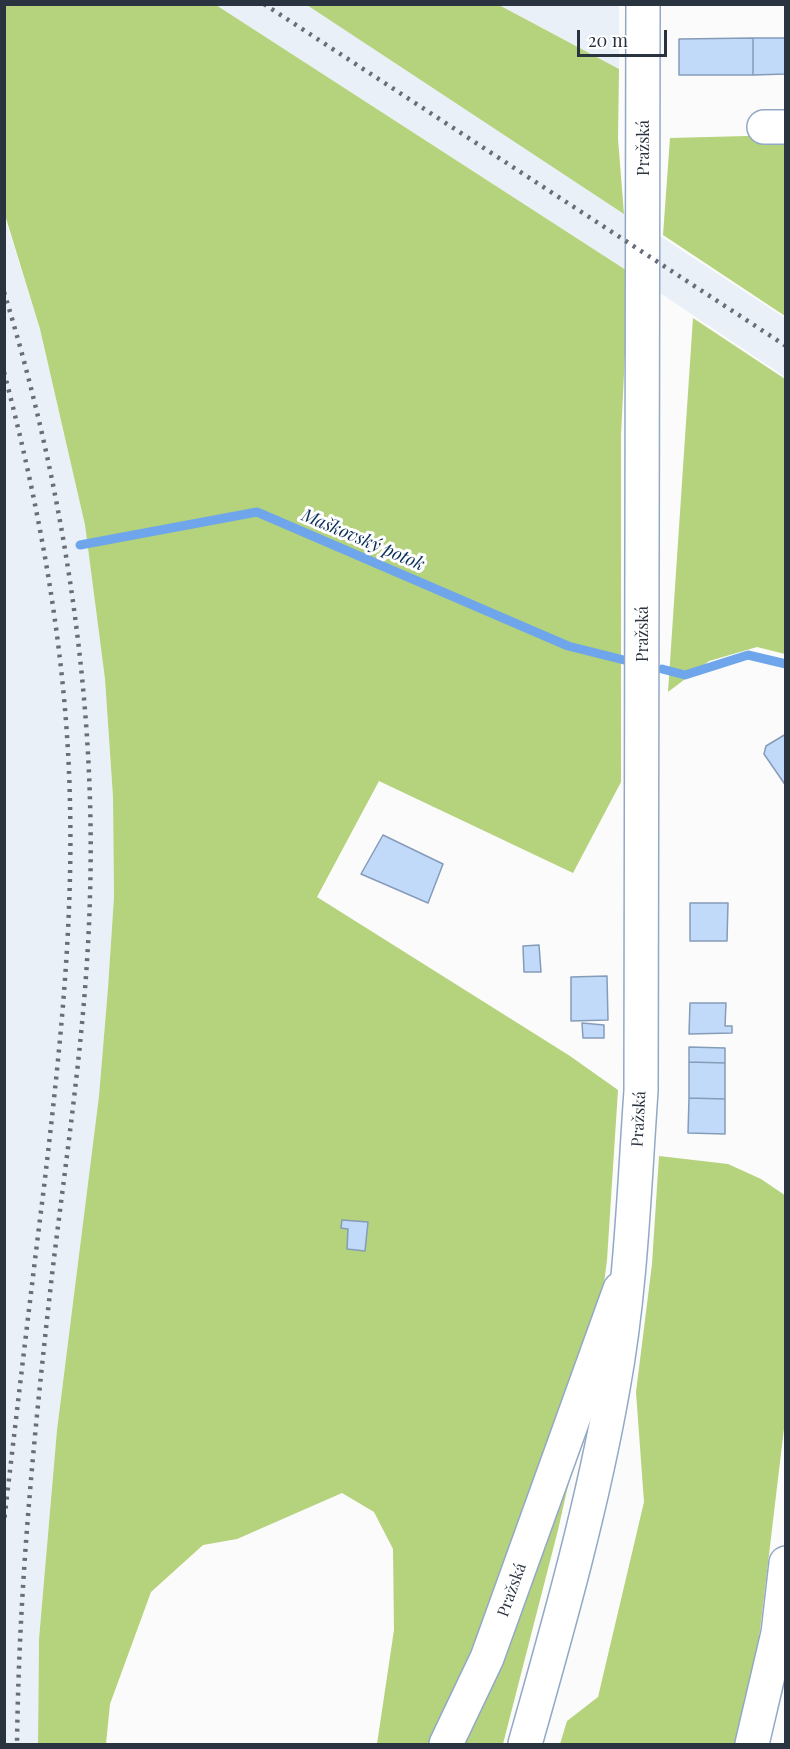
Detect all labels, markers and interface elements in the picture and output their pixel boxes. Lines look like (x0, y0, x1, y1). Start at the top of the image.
scale bar (580, 18, 670, 56)
text: 20 m (588, 28, 628, 52)
street label: Pražská (634, 120, 654, 176)
water label: Maškovský potok (298, 504, 428, 576)
street label: Pražská (633, 606, 653, 662)
street label: Pražská (628, 1091, 650, 1147)
street label: Pražská (493, 1560, 531, 1620)

